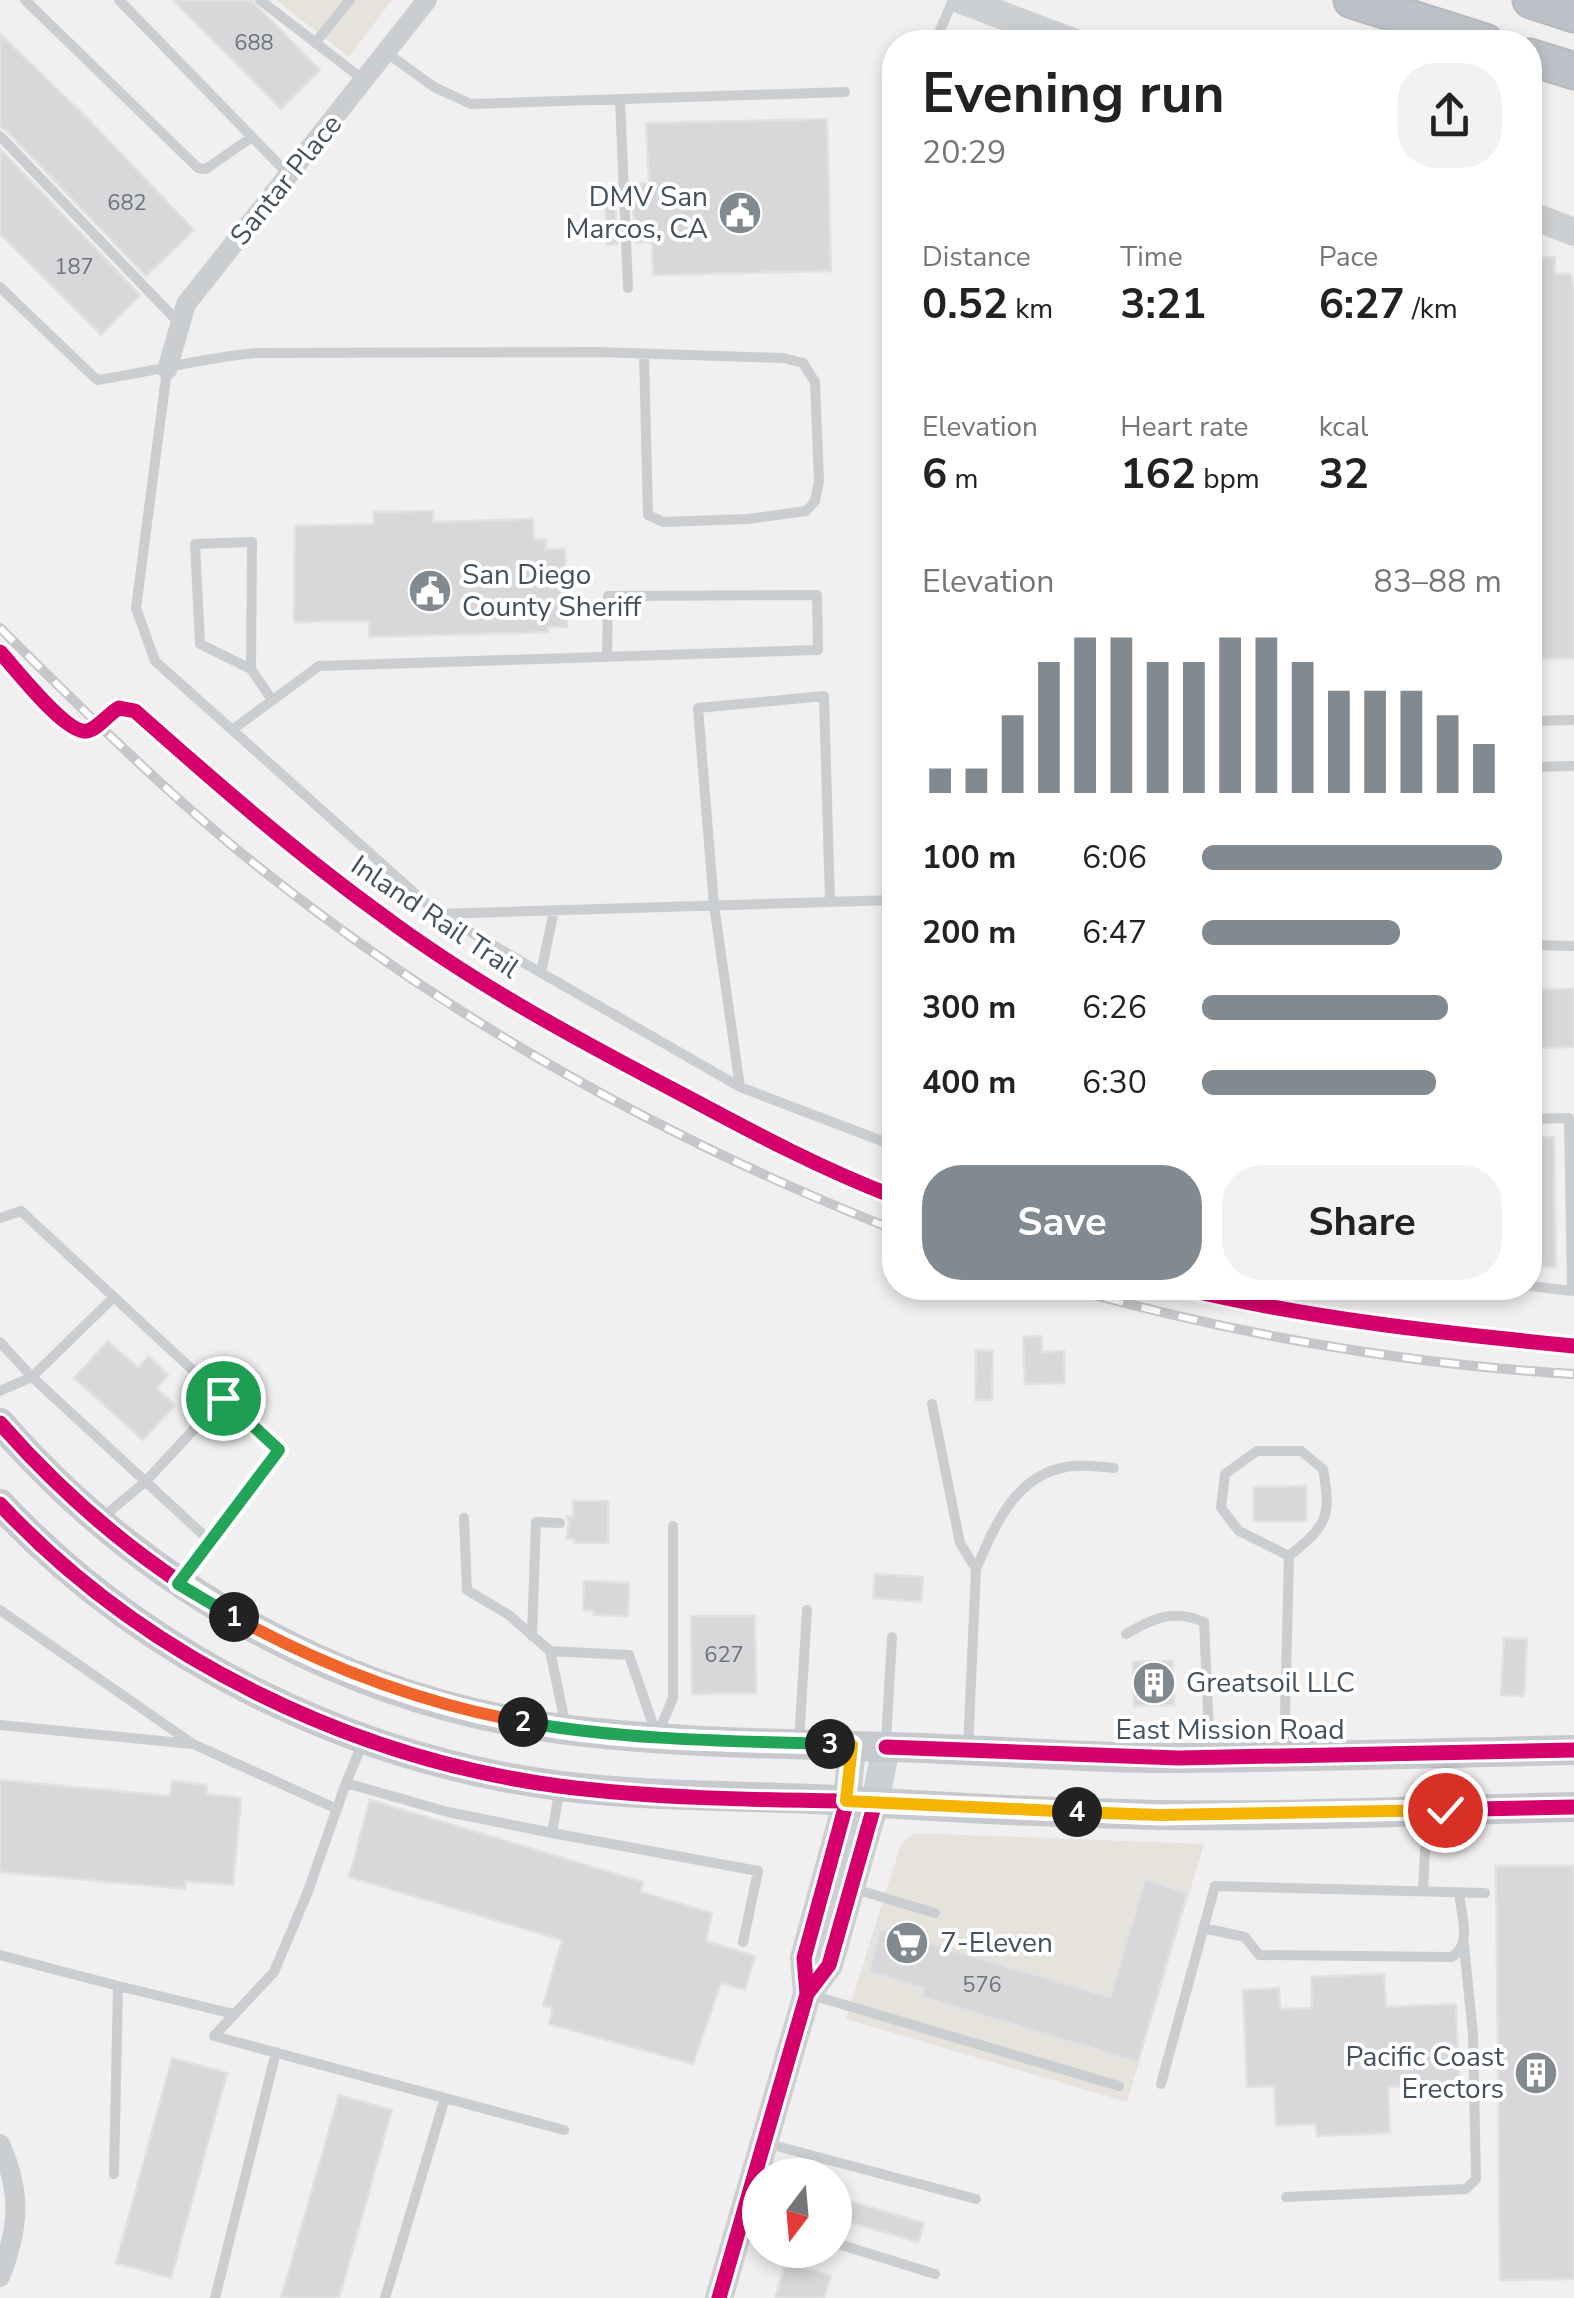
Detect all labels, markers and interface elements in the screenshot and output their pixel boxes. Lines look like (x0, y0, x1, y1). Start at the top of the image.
house number: 688 (234, 28, 274, 58)
text: Evening run (922, 56, 1225, 131)
button: share (1397, 63, 1502, 168)
street label: Santar Place (221, 107, 351, 253)
text: 20:29 (922, 131, 1006, 174)
place label: DMV San Marcos, CA (565, 178, 708, 248)
house number: 682 (107, 188, 147, 218)
public building icon: DMV San Marcos, CA (717, 190, 763, 236)
text: Distance (922, 238, 1031, 276)
text: Time (1120, 238, 1183, 276)
text: Pace (1319, 238, 1378, 276)
house number: 187 (54, 252, 94, 282)
text: 0.52 (922, 276, 1008, 333)
text: 3:21 (1120, 276, 1206, 333)
text: 6:27 (1319, 276, 1405, 333)
text: km (1008, 290, 1053, 328)
text: /km (1405, 290, 1458, 328)
text: Elevation (922, 408, 1038, 446)
text: Heart rate (1120, 408, 1248, 446)
text: kcal (1319, 408, 1368, 446)
text: 6 (922, 446, 947, 503)
text: 162 (1120, 446, 1196, 503)
text: 32 (1319, 446, 1369, 503)
text: m (947, 460, 978, 498)
text: bpm (1196, 460, 1260, 498)
place label: San Diego County Sheriff (462, 556, 642, 626)
text: Elevation (922, 560, 1055, 603)
text: 83–88 m (1374, 560, 1502, 603)
public building icon: San Diego County Sheriff (407, 568, 453, 614)
text: 100 m (922, 836, 1016, 879)
text: 6:06 (1082, 836, 1147, 879)
street label: Inland Rail Trail (343, 847, 527, 988)
text: 200 m (922, 911, 1016, 954)
text: 6:47 (1082, 911, 1147, 954)
text: 300 m (922, 986, 1016, 1029)
text: 6:26 (1082, 986, 1147, 1029)
text: 400 m (922, 1061, 1016, 1104)
text: 6:30 (1082, 1061, 1147, 1104)
button: Save (922, 1165, 1202, 1280)
button: Share (1222, 1165, 1502, 1280)
pin (181, 1356, 266, 1441)
icon: arrive (196, 1371, 251, 1426)
pin: 1 (209, 1592, 259, 1642)
text: 1 (226, 1598, 242, 1636)
house number: 627 (704, 1640, 744, 1670)
building icon: Greatsoil LLC (1131, 1660, 1177, 1706)
place label: Greatsoil LLC (1186, 1664, 1355, 1702)
pin: 2 (498, 1697, 548, 1747)
text: 2 (515, 1703, 531, 1741)
street label: East Mission Road (1116, 1711, 1344, 1749)
pin: 3 (805, 1719, 855, 1769)
text: 3 (822, 1725, 838, 1763)
pin (1403, 1768, 1488, 1853)
icon: check (1418, 1783, 1473, 1838)
pin: 4 (1052, 1787, 1102, 1837)
text: 4 (1069, 1793, 1085, 1831)
supermarket icon: 7-Eleven (884, 1920, 930, 1966)
place label: 7-Eleven (940, 1924, 1053, 1962)
house number: 576 (962, 1970, 1002, 2000)
place label: Pacific Coast Erectors (1345, 2038, 1504, 2108)
building icon: Pacific Coast Erectors (1513, 2050, 1559, 2096)
north arrow (742, 2158, 852, 2268)
map controls (742, 2158, 852, 2268)

